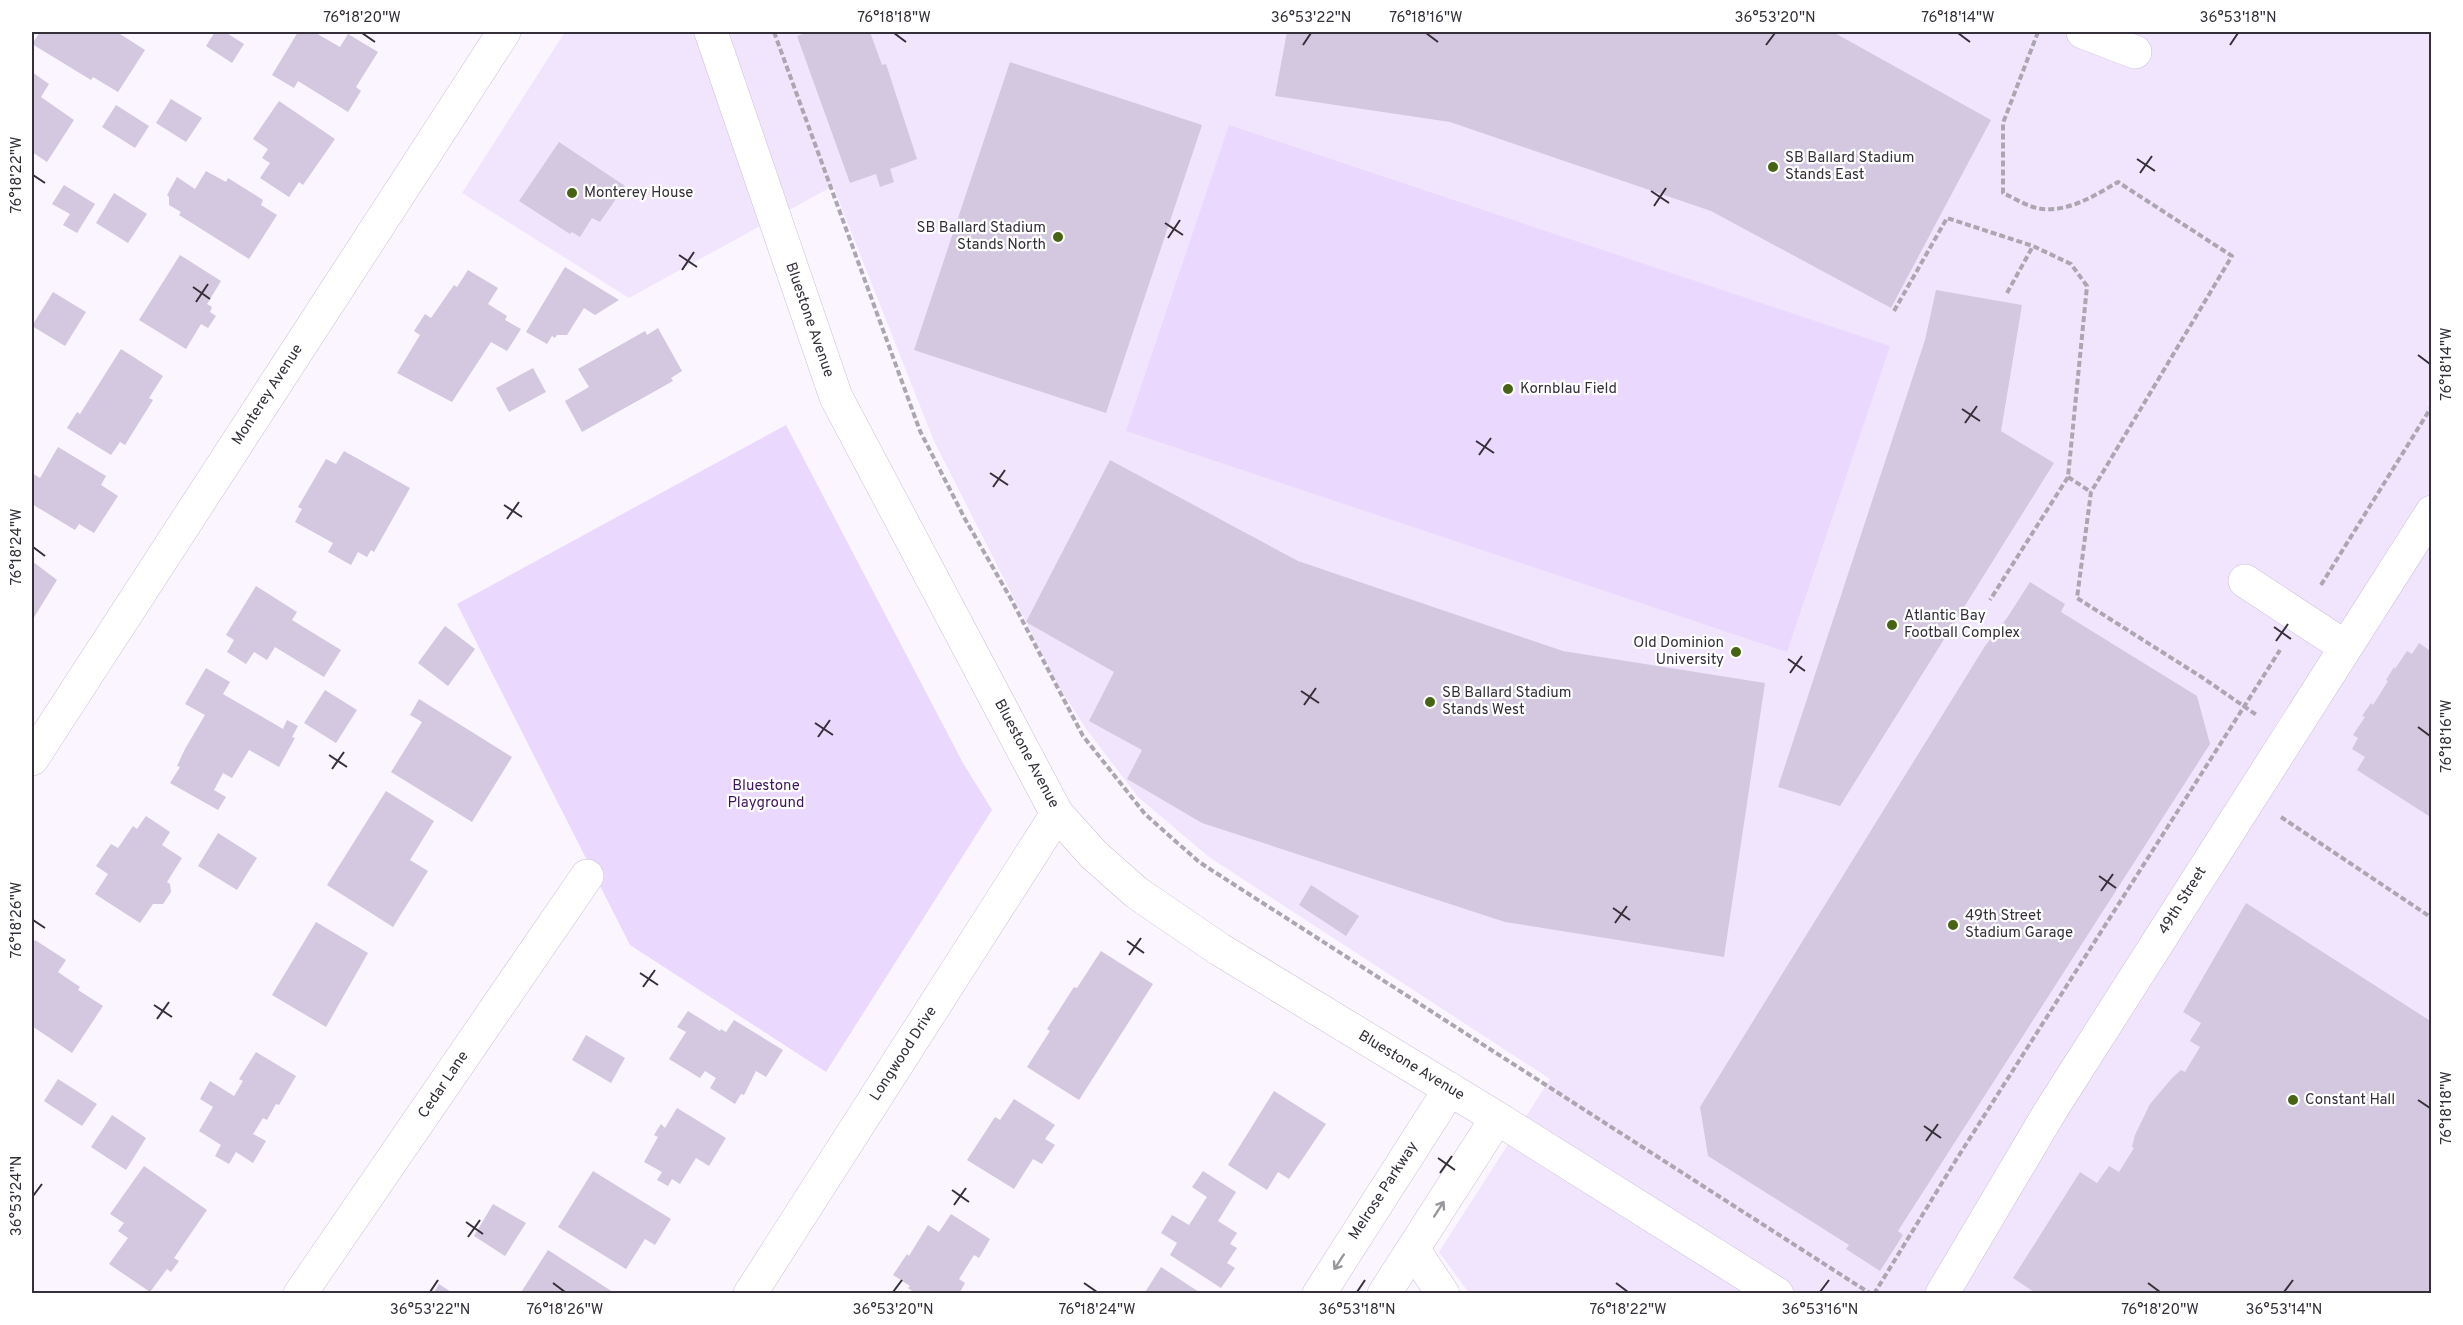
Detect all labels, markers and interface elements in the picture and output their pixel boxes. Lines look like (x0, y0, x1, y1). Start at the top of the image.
text: 76°18'20"W (323, 9, 401, 28)
text: 76°18'18"W (857, 9, 931, 28)
text: 36°53'22"N (1271, 9, 1351, 28)
text: 76°18'16"W (1389, 9, 1463, 28)
text: 36°53'20"N (1734, 9, 1816, 28)
text: 76°18'14"W (1921, 9, 1995, 28)
text: 36°53'18"N (2199, 9, 2277, 28)
text: 76°18'22"W (8, 136, 27, 214)
place label: SB Ballard Stadium Stands East (1785, 149, 1915, 185)
marker: SB Ballard Stadium Stands East (1766, 160, 1780, 174)
place label: Monterey House (584, 184, 693, 203)
marker: Monterey House (565, 186, 579, 200)
place label: SB Ballard Stadium Stands North (916, 219, 1046, 255)
marker: SB Ballard Stadium Stands North (1051, 230, 1065, 244)
street label: Bluestone Avenue (780, 260, 838, 380)
text: 76°18'14"W (2438, 327, 2457, 401)
street label: Monterey Avenue (228, 341, 308, 449)
place label: Kornblau Field (1520, 380, 1617, 399)
marker: Kornblau Field (1501, 382, 1515, 396)
text: 76°18'24"W (8, 508, 27, 586)
place label: Atlantic Bay Football Complex (1904, 607, 2020, 643)
marker: Atlantic Bay Football Complex (1885, 618, 1899, 632)
place label: Old Dominion University (1633, 634, 1724, 670)
marker: Old Dominion University (1729, 645, 1743, 659)
place label: SB Ballard Stadium Stands West (1442, 684, 1572, 720)
marker: SB Ballard Stadium Stands West (1423, 695, 1437, 709)
street label: Bluestone Avenue (989, 696, 1063, 812)
text: 76°18'16"W (2438, 699, 2457, 773)
park label: Bluestone Playground (727, 777, 805, 813)
street label: 49th Street (2155, 863, 2211, 939)
text: 76°18'26"W (8, 882, 27, 958)
place label: 49th Street Stadium Garage (1965, 907, 2073, 943)
marker: 49th Street Stadium Garage (1946, 918, 1960, 932)
street label: Longwood Drive (866, 1003, 942, 1105)
street label: Bluestone Avenue (1354, 1027, 1468, 1105)
street label: Cedar Lane (415, 1048, 473, 1122)
text: 76°18'18"W (2438, 1071, 2457, 1145)
place label: Constant Hall (2305, 1091, 2395, 1110)
marker: Constant Hall (2286, 1093, 2300, 1107)
street label: Melrose Parkway (1345, 1138, 1423, 1244)
text: 36°53'24"N (8, 1156, 27, 1236)
one-way arrow (1433, 1201, 1445, 1218)
one-way arrow (1333, 1253, 1345, 1270)
text: 36°53'22"N (390, 1301, 470, 1320)
text: 76°18'26"W (527, 1301, 603, 1320)
text: 36°53'20"N (852, 1301, 934, 1320)
text: 76°18'24"W (1058, 1301, 1136, 1320)
text: 36°53'18"N (1318, 1301, 1396, 1320)
text: 76°18'22"W (1589, 1301, 1667, 1320)
text: 36°53'16"N (1782, 1301, 1858, 1320)
text: 76°18'20"W (2121, 1301, 2199, 1320)
text: 36°53'14"N (2246, 1301, 2322, 1320)

